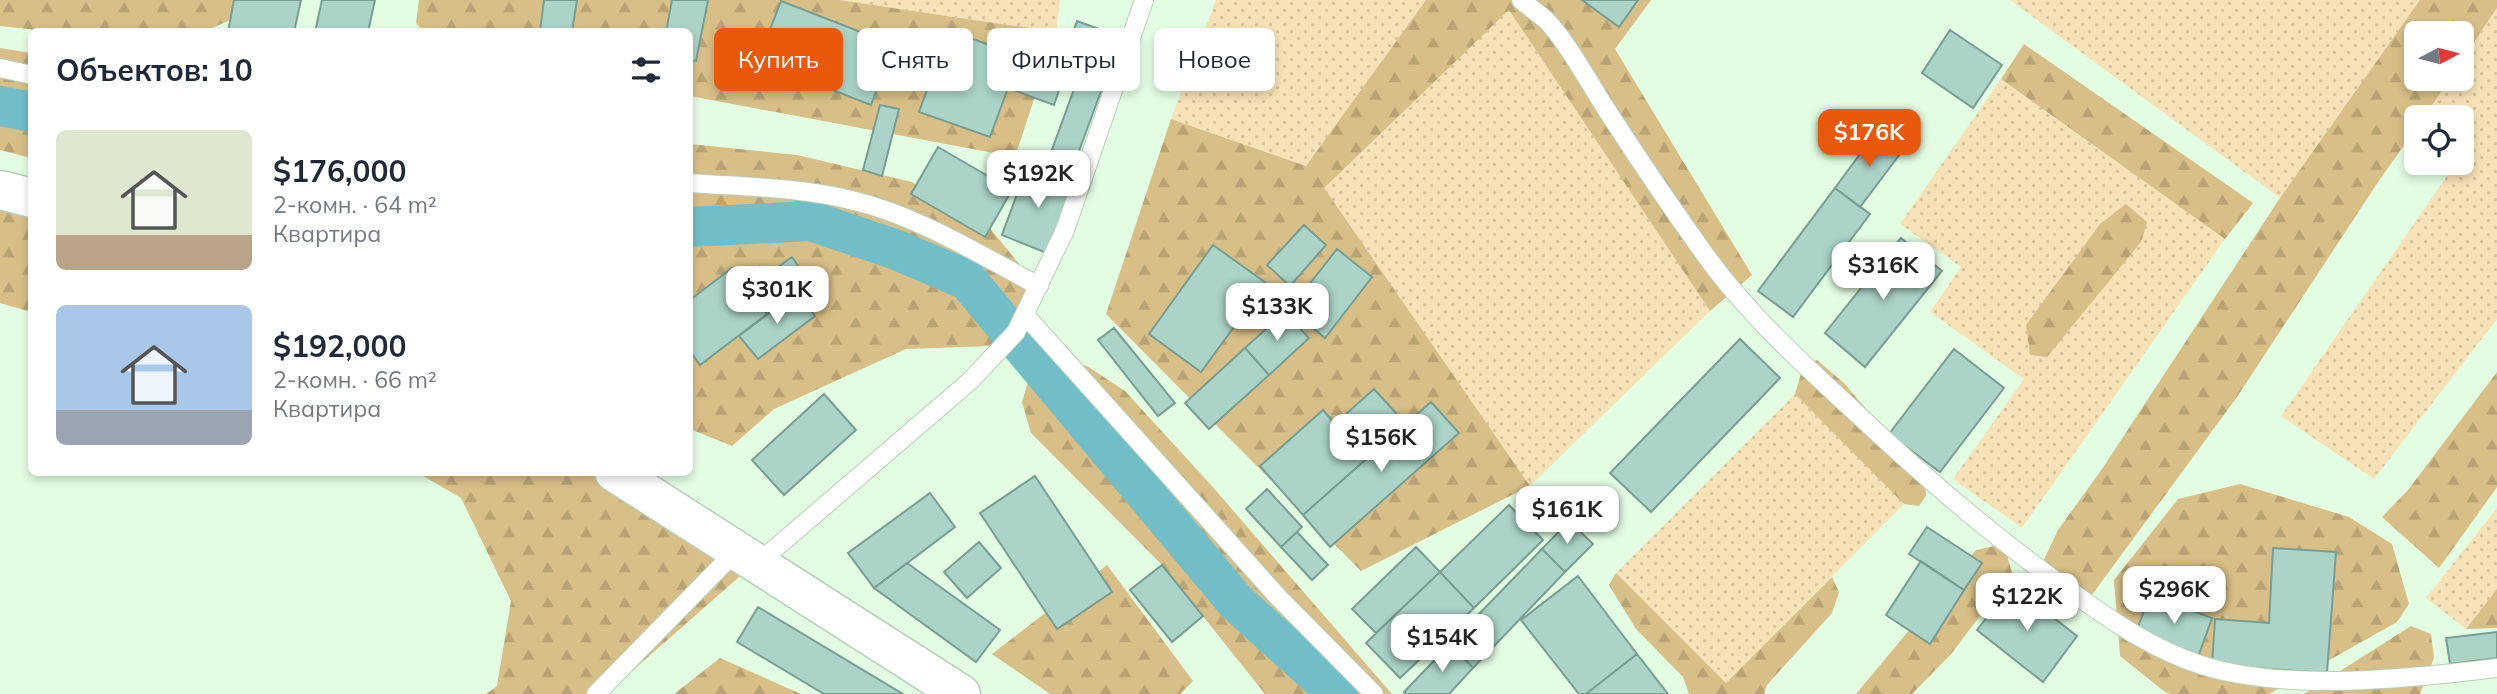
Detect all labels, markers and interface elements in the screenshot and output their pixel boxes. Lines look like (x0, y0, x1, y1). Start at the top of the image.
north arrow (2404, 21, 2474, 91)
map controls (2404, 21, 2474, 175)
chip: Купить (714, 28, 843, 91)
chip: Снять (857, 28, 973, 91)
chip: Фильтры (987, 28, 1140, 91)
chip: Новое (1154, 28, 1275, 91)
text: Объектов: 10 (56, 51, 253, 89)
icon: filters (627, 51, 665, 89)
button: locate (2404, 105, 2474, 175)
pin: $176K (1820, 110, 1918, 169)
text: $176K (1834, 117, 1904, 146)
pin: $192K (989, 150, 1087, 210)
text: $176,000 (273, 152, 406, 190)
icon: home (112, 158, 196, 242)
text: $192K (1003, 158, 1073, 187)
text: 2-комн. · 64 m² (273, 190, 437, 219)
text: Квартира (273, 219, 381, 248)
pin: $316K (1834, 243, 1932, 302)
text: $316K (1848, 250, 1918, 279)
pin: $301K (728, 266, 826, 326)
text: $301K (742, 274, 812, 303)
pin: $133K (1228, 284, 1326, 343)
text: $133K (1242, 291, 1312, 320)
text: $192,000 (273, 327, 406, 365)
icon: home (112, 333, 196, 417)
text: 2-комн. · 66 m² (273, 365, 437, 394)
text: Квартира (273, 394, 381, 423)
pin: $156K (1332, 414, 1430, 474)
text: $156K (1346, 422, 1416, 451)
pin: $161K (1518, 486, 1616, 546)
text: $161K (1532, 494, 1602, 523)
pin: $296K (2125, 566, 2223, 626)
pin: $122K (1978, 574, 2076, 633)
text: $296K (2139, 574, 2209, 603)
text: $122K (1992, 581, 2062, 610)
pin: $154K (1393, 614, 1491, 674)
text: $154K (1407, 622, 1477, 651)

